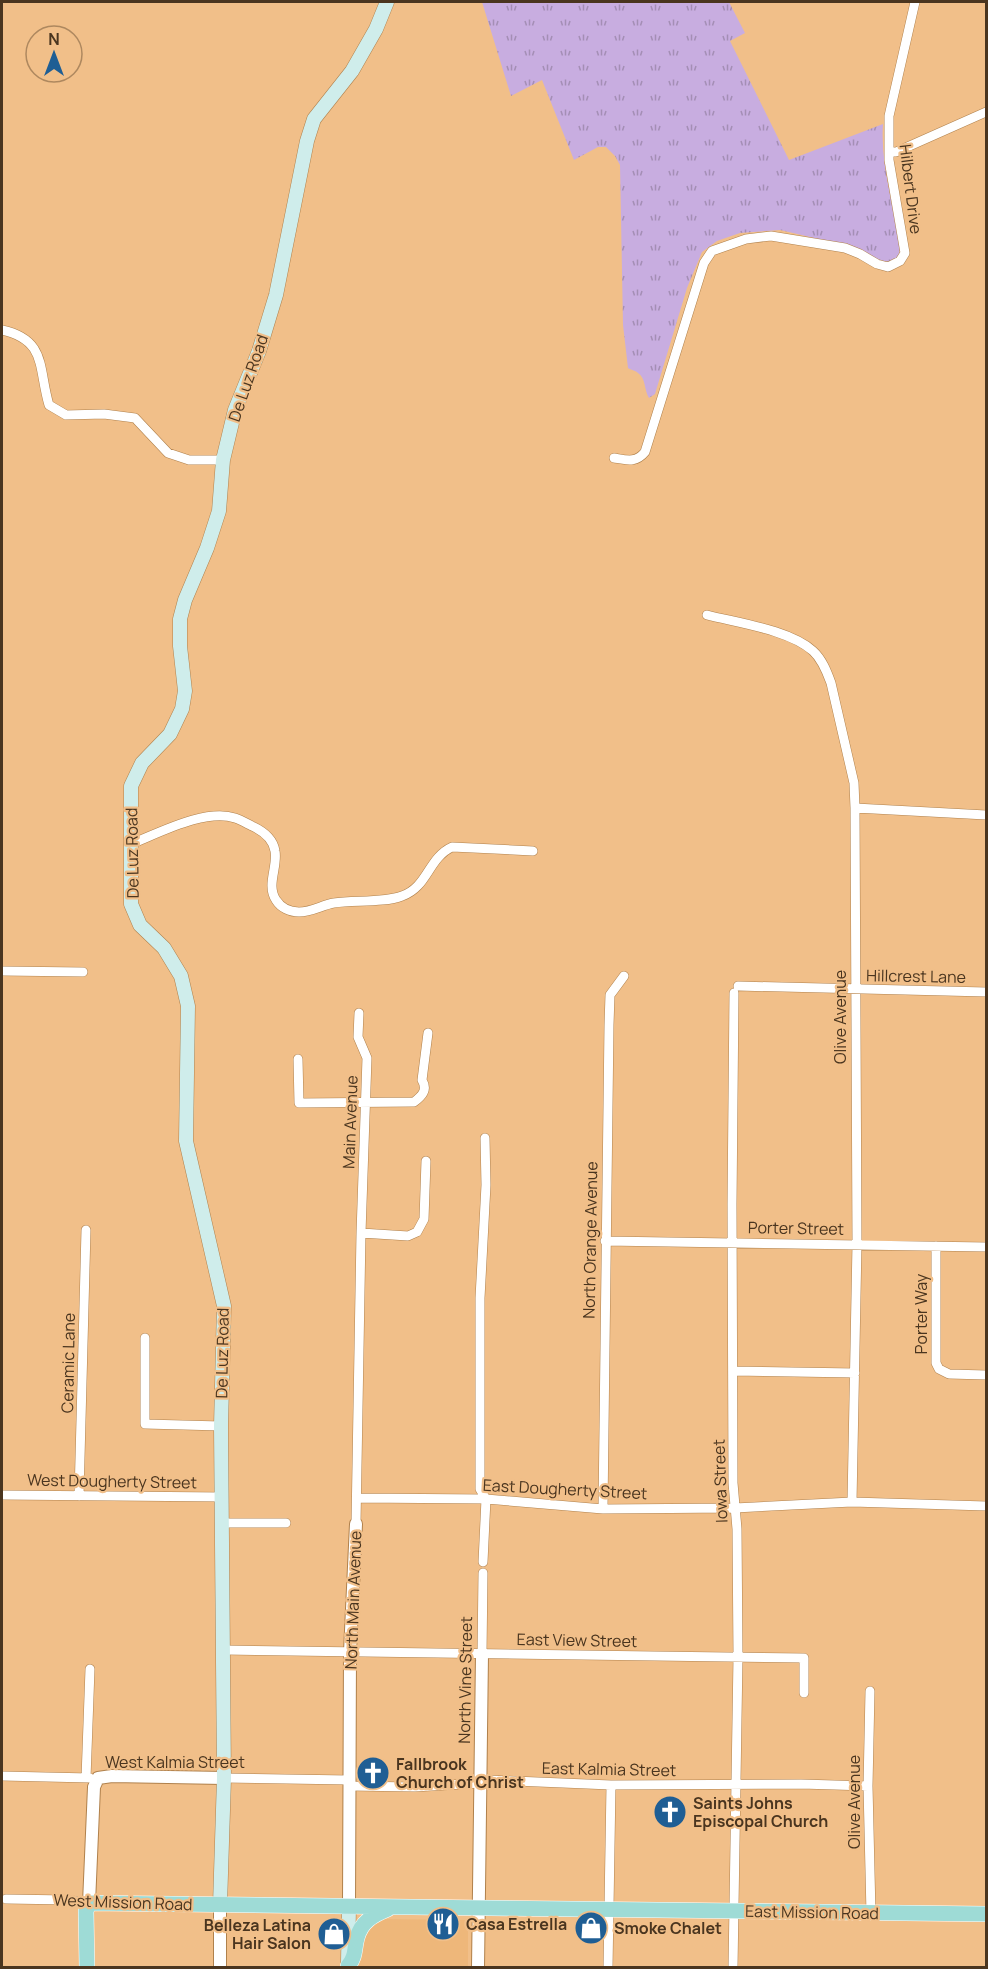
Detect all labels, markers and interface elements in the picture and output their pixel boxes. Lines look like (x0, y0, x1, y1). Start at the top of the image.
north arrow (24, 24, 84, 84)
text: N (48, 28, 60, 50)
street label: Hilbert Drive (895, 143, 927, 235)
street label: De Luz Road (223, 332, 273, 424)
street label: De Luz Road (120, 808, 144, 898)
street label: Hillcrest Lane (866, 964, 966, 988)
street label: Olive Avenue (829, 970, 851, 1064)
street label: Main Avenue (337, 1075, 363, 1169)
street label: North Orange Avenue (578, 1161, 602, 1319)
street label: Porter Street (748, 1216, 844, 1240)
street label: Porter Way (910, 1273, 932, 1354)
street label: De Luz Road (210, 1308, 234, 1398)
street label: Ceramic Lane (56, 1313, 80, 1413)
street label: Iowa Street (708, 1439, 732, 1523)
street label: West Dougherty Street (27, 1469, 197, 1493)
street label: East Dougherty Street (482, 1474, 648, 1504)
street label: North Main Avenue (340, 1530, 366, 1670)
street label: North Vine Street (453, 1616, 477, 1744)
street label: East View Street (517, 1628, 637, 1652)
street label: West Kalmia Street (105, 1751, 245, 1773)
place label: Fallbrook Church of Christ (396, 1753, 524, 1793)
church icon: Fallbrook Church of Christ (355, 1755, 391, 1791)
street label: Olive Avenue (843, 1755, 865, 1849)
street label: East Kalmia Street (542, 1757, 676, 1781)
place label: Saints Johns Episcopal Church (693, 1792, 828, 1832)
church icon: Saints Johns Episcopal Church (652, 1794, 688, 1830)
street label: West Mission Road (53, 1889, 193, 1915)
street label: East Mission Road (745, 1900, 879, 1924)
restaurant icon: Casa Estrella (425, 1906, 461, 1942)
shop icon: Smoke Chalet (573, 1910, 609, 1946)
place label: Casa Estrella (466, 1913, 567, 1935)
place label: Belleza Latina Hair Salon (204, 1914, 311, 1954)
shop icon: Belleza Latina Hair Salon (316, 1916, 352, 1952)
place label: Smoke Chalet (614, 1917, 722, 1939)

